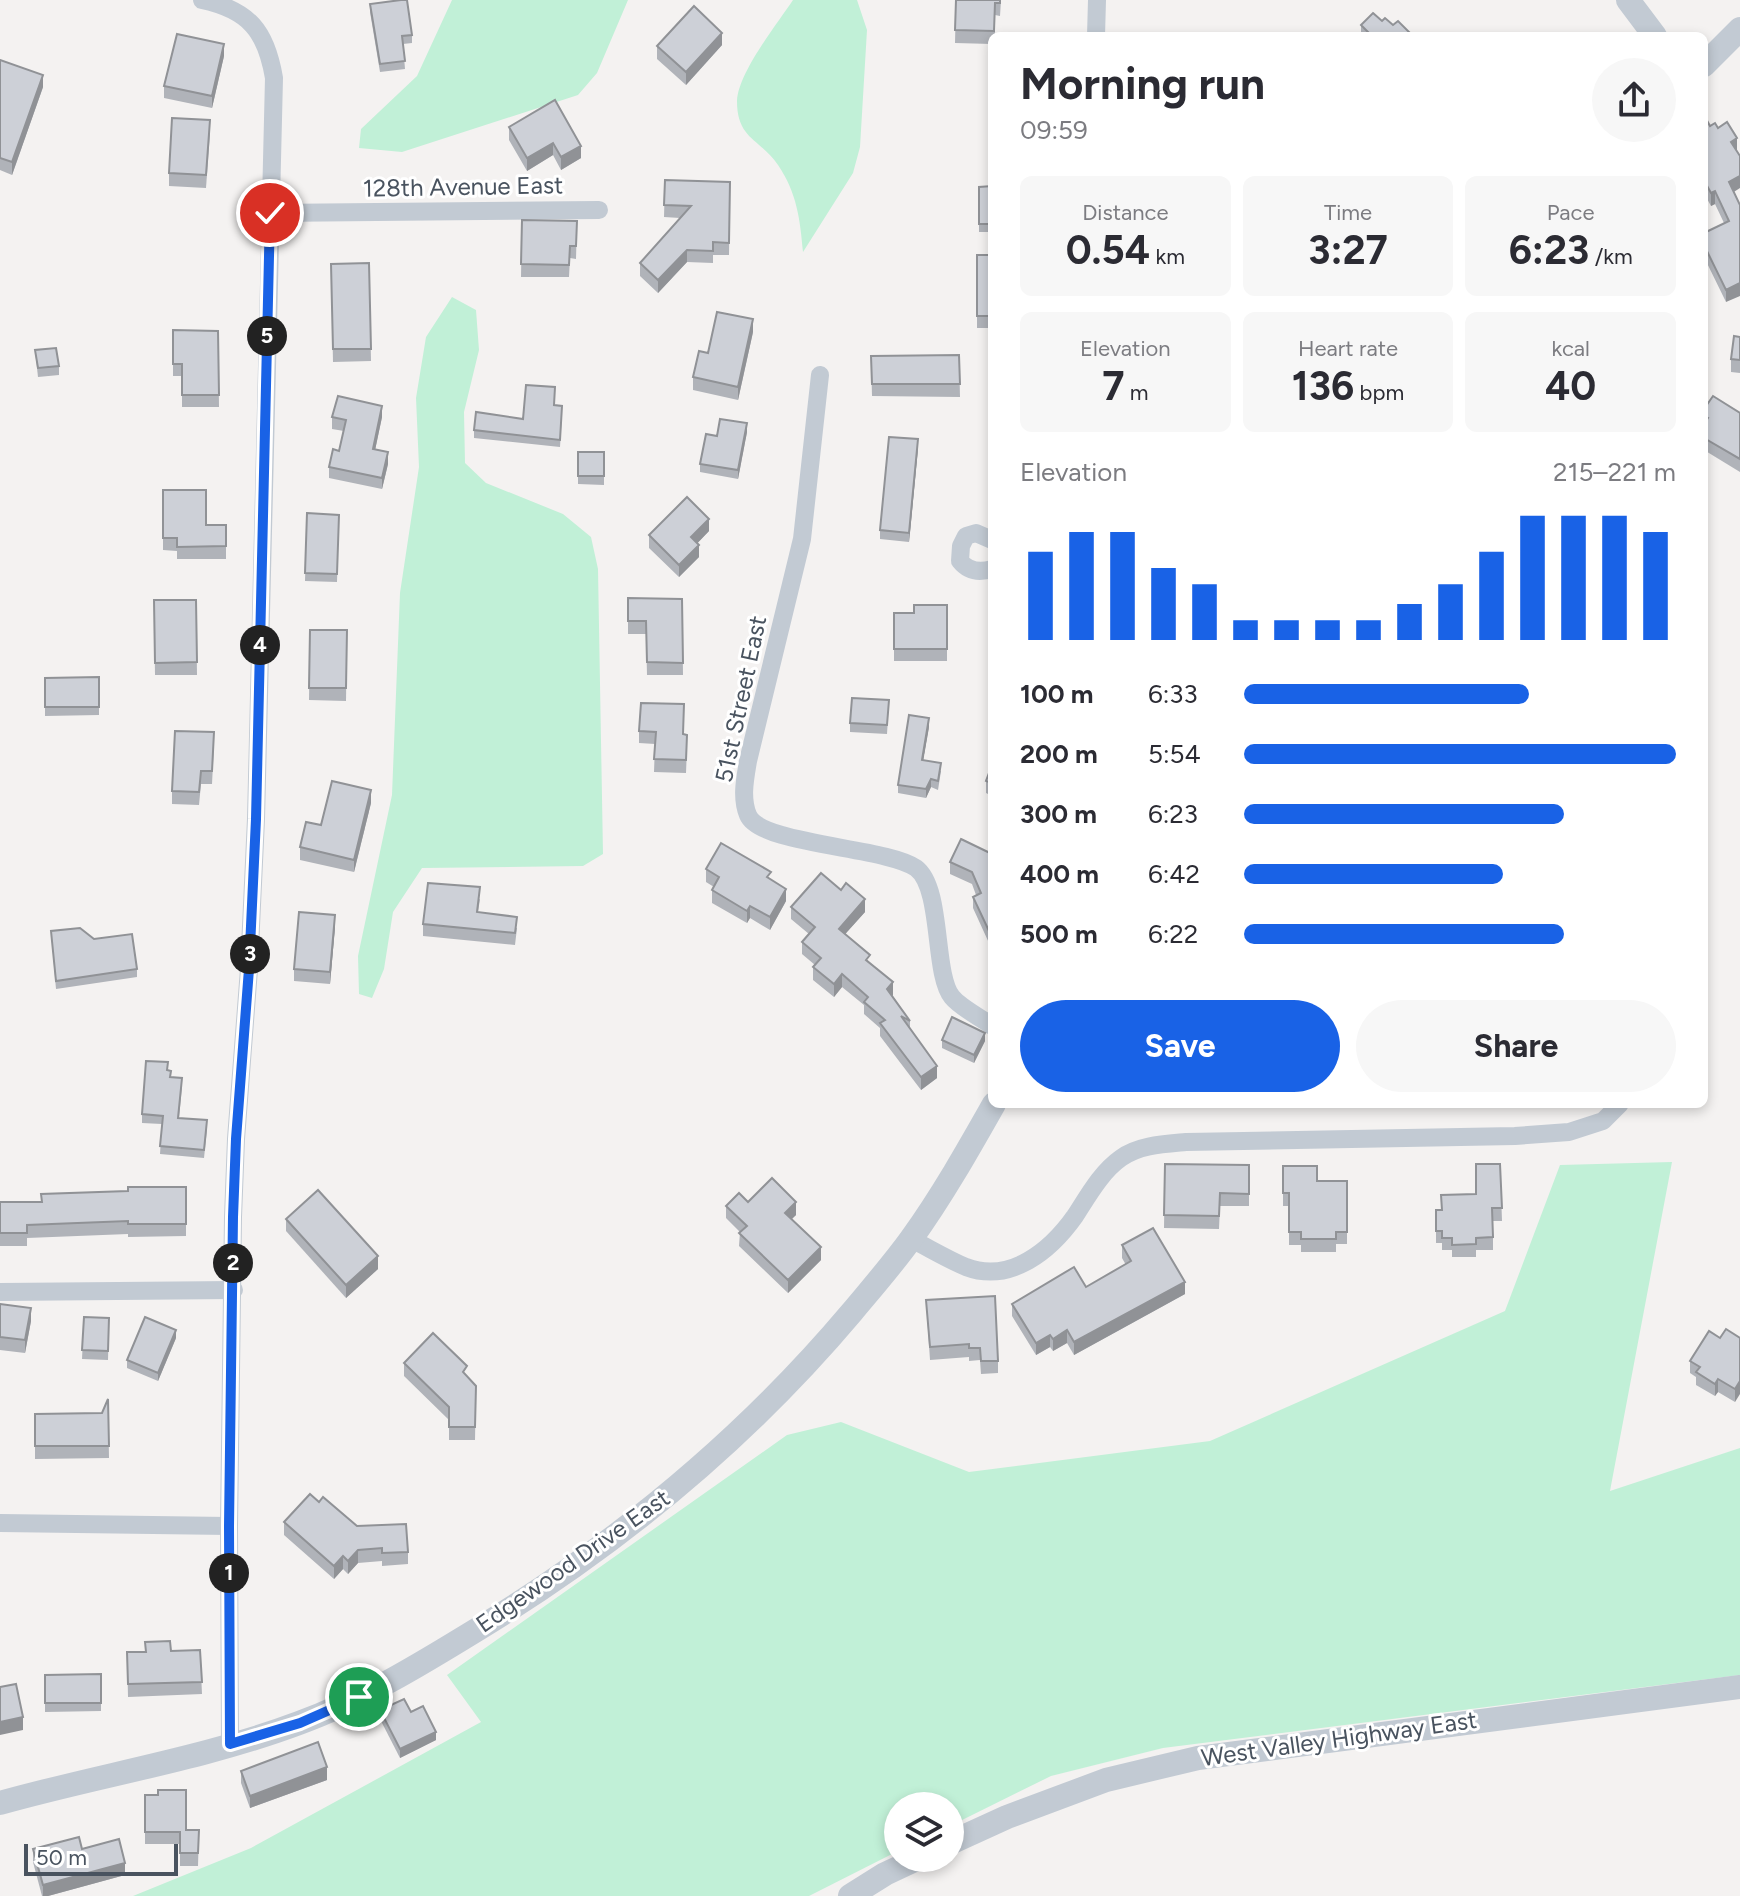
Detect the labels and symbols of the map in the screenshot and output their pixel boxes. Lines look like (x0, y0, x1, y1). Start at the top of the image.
street label: 128th Avenue East (363, 170, 563, 203)
pin (236, 179, 304, 247)
pin: 5 (247, 316, 287, 356)
street label: 51st Street East (709, 613, 772, 785)
pin: 4 (240, 625, 280, 665)
pin: 3 (230, 934, 270, 974)
pin: 2 (213, 1243, 253, 1283)
street label: Edgewood Drive East (470, 1483, 675, 1638)
pin: 1 (209, 1553, 249, 1593)
pin (325, 1663, 393, 1731)
street label: West Valley Highway East (1199, 1705, 1479, 1772)
scale bar (24, 1840, 178, 1876)

